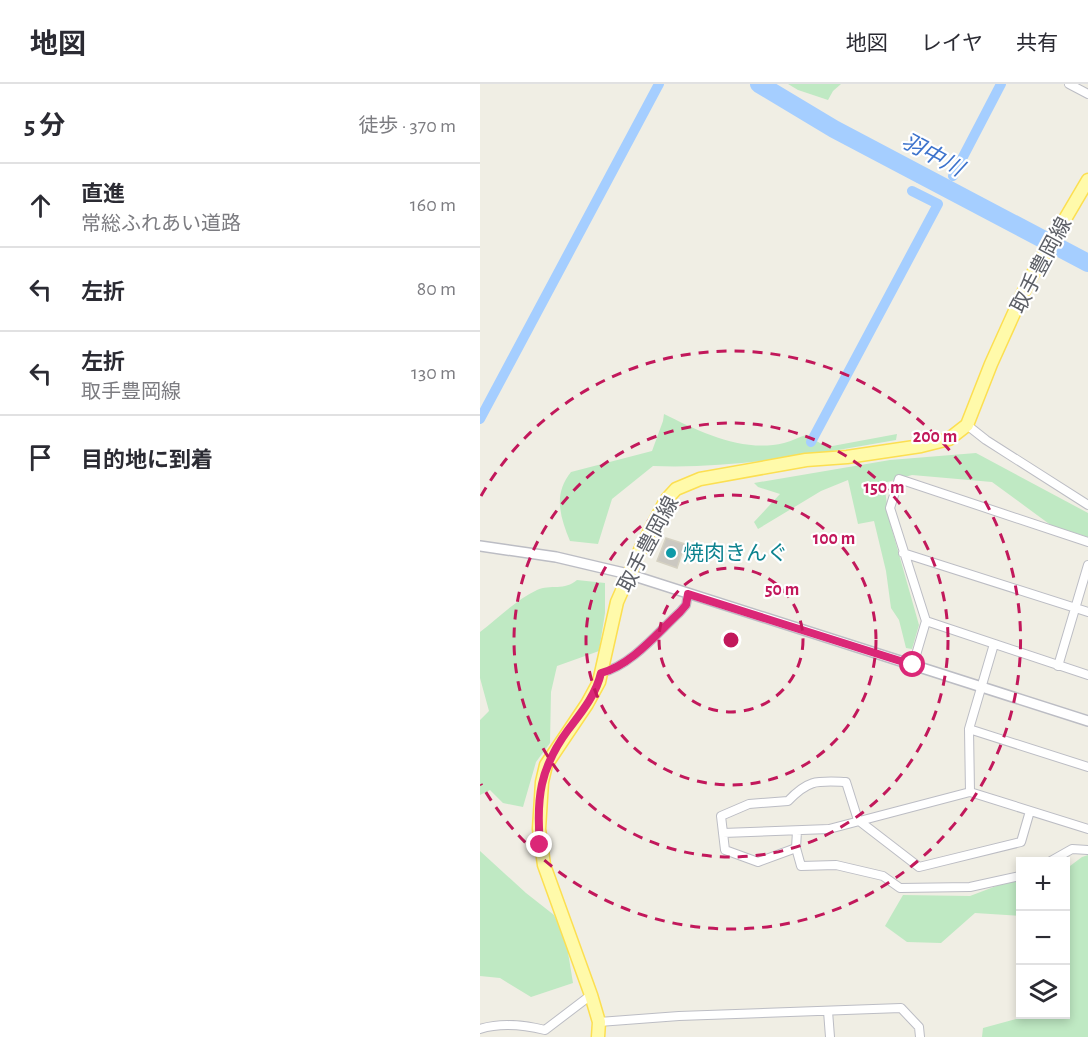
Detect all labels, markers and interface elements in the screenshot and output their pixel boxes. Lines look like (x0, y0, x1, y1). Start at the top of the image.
text: 地図 (30, 31, 86, 59)
text: 地図 (846, 33, 888, 54)
text: レイヤ (921, 33, 983, 54)
text: 共有 (1016, 33, 1058, 54)
text: 5 分 (24, 113, 65, 139)
text: 徒歩 · 370 m (358, 116, 456, 136)
water label: 羽中川 (898, 129, 969, 181)
text: 直進 (81, 183, 125, 205)
icon: ahead (24, 189, 57, 222)
text: 160 m (410, 195, 456, 215)
street label: 取手豊岡線 (1007, 213, 1075, 317)
text: 常総ふれあい道路 (81, 214, 241, 234)
icon: left (24, 273, 57, 306)
text: 80 m (417, 279, 456, 299)
text: 左折 (81, 281, 125, 303)
text: 左折 (81, 351, 125, 373)
icon: left (24, 357, 57, 390)
text: 130 m (411, 363, 456, 383)
text: 取手豊岡線 (81, 382, 181, 402)
text: 200 m (913, 428, 957, 446)
icon: arrive (24, 441, 57, 474)
text: 目的地に到着 (81, 449, 213, 471)
text: 150 m (864, 479, 904, 497)
street label: 取手豊岡線 (614, 492, 682, 596)
text: 100 m (813, 530, 855, 548)
place label: 焼肉きんぐ (683, 542, 788, 564)
marker: 焼肉きんぐ (664, 546, 678, 560)
text: 50 m (765, 581, 799, 599)
centre of rings (721, 630, 741, 650)
route start (899, 651, 925, 677)
route end (526, 831, 552, 857)
map controls (1016, 857, 1070, 1019)
button: + (1016, 857, 1070, 911)
button: − (1016, 911, 1070, 965)
button: layers (1016, 965, 1070, 1019)

